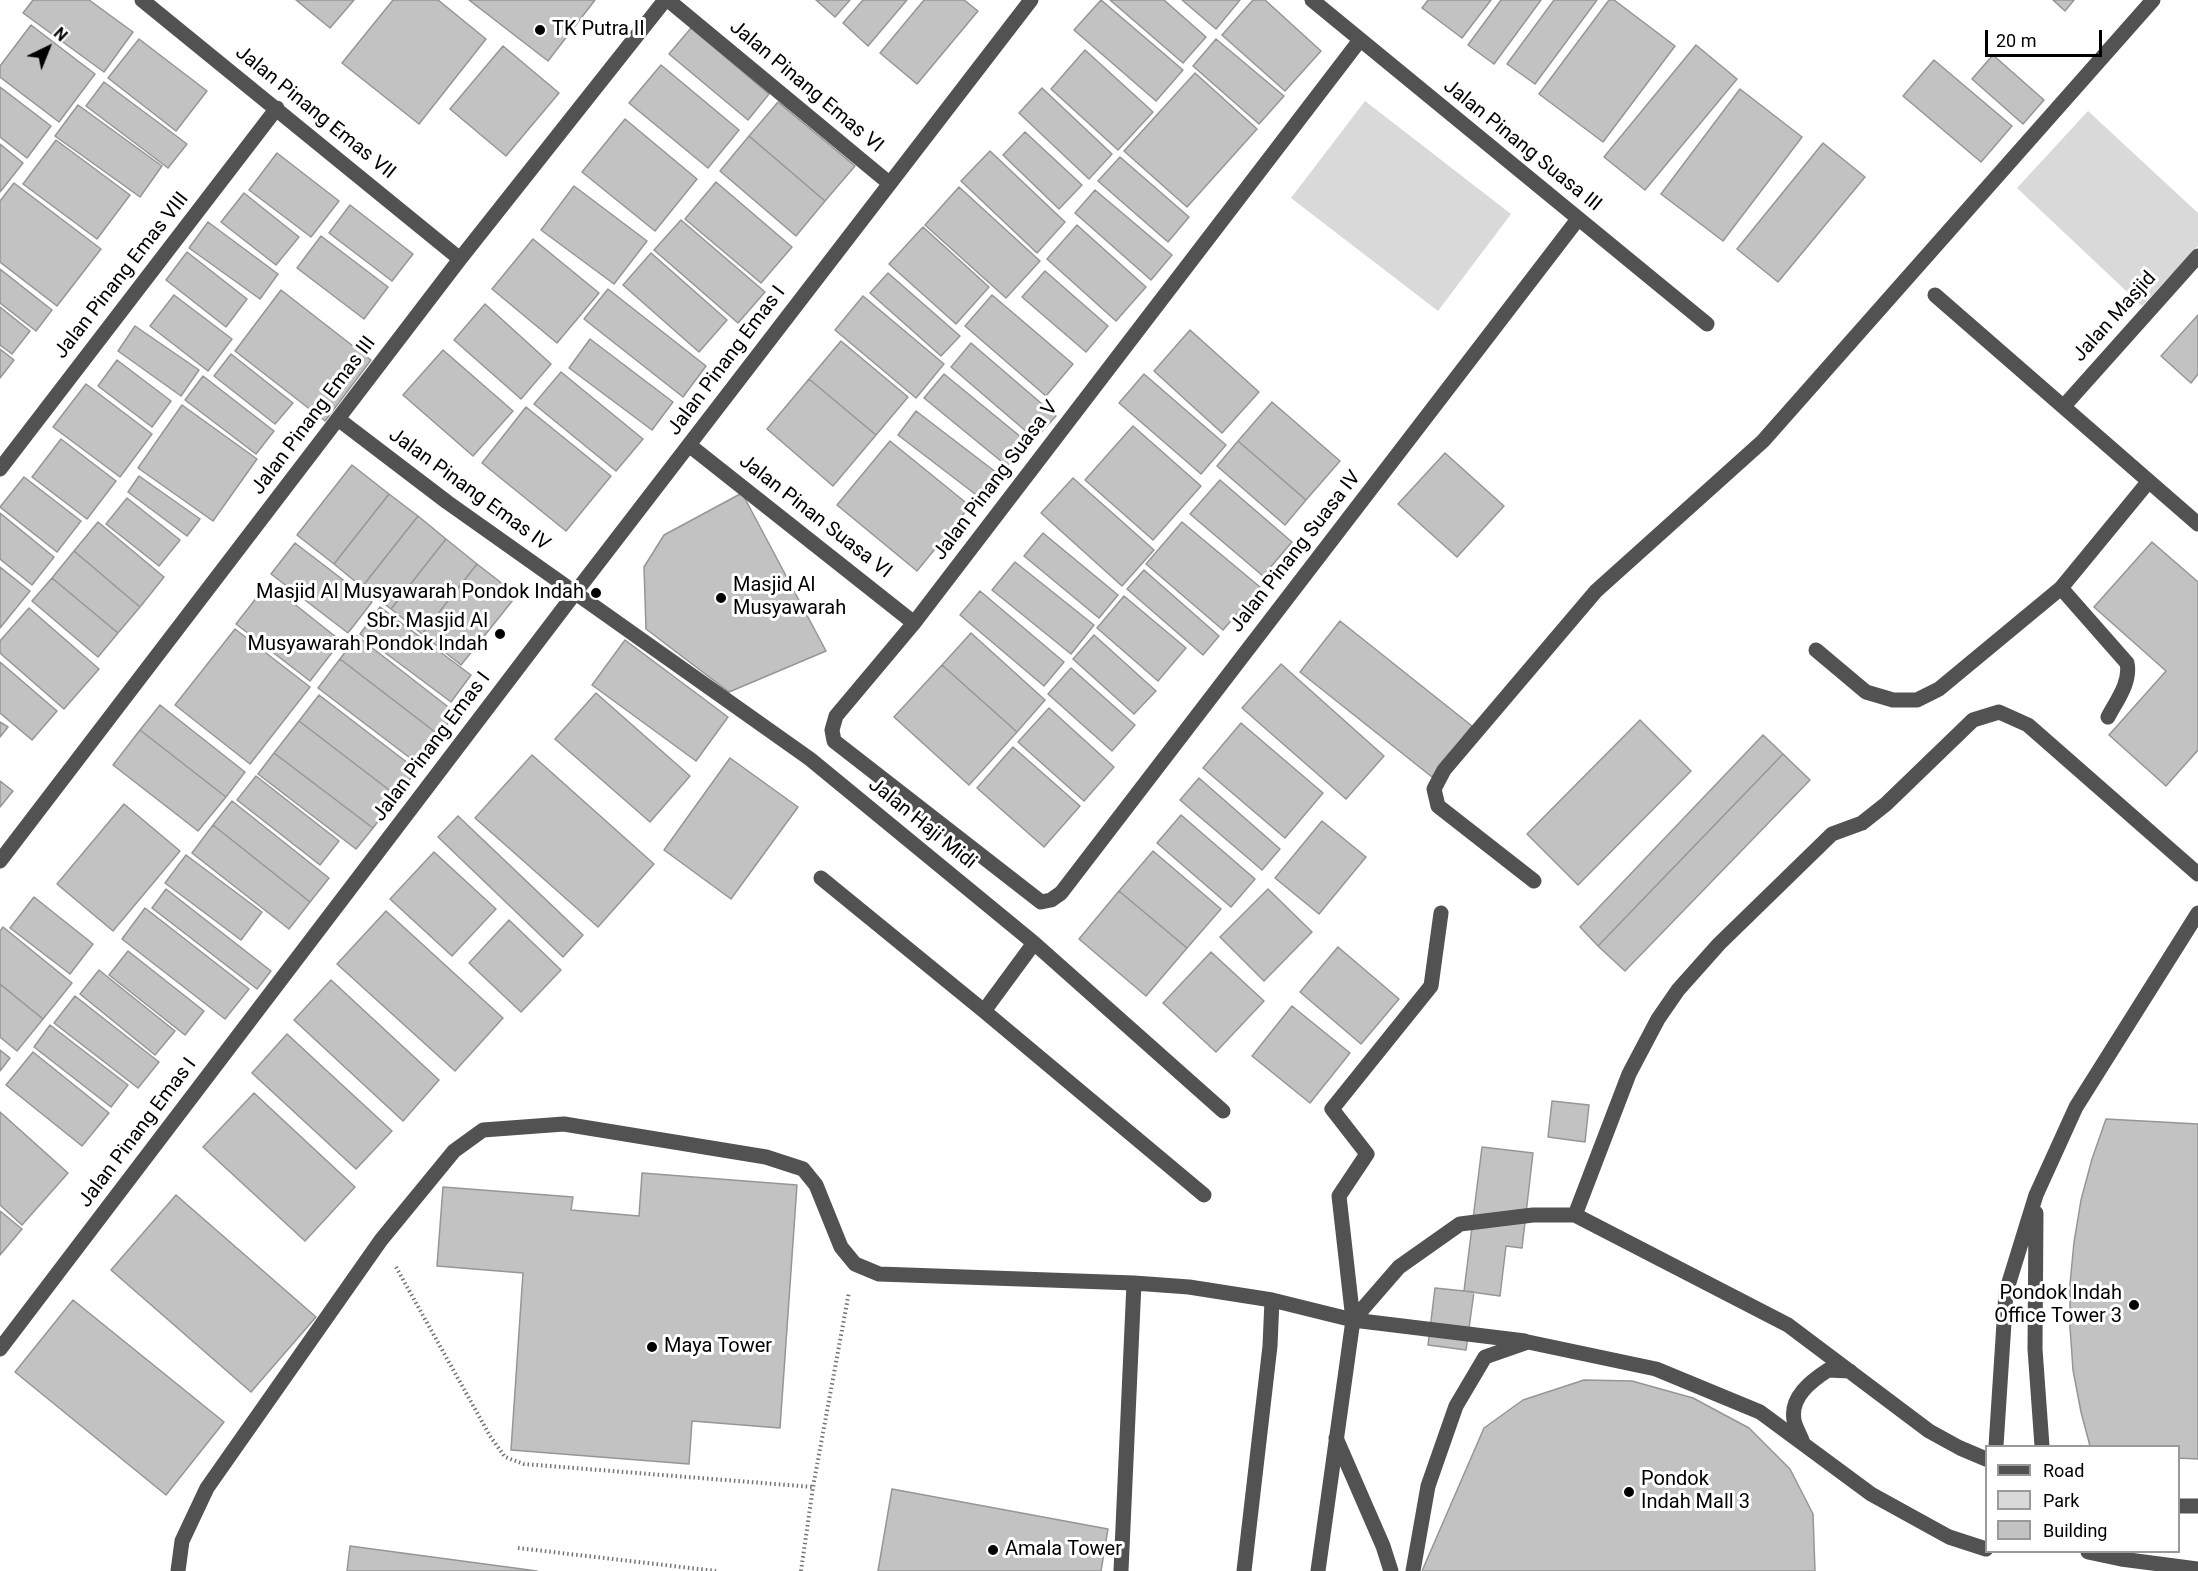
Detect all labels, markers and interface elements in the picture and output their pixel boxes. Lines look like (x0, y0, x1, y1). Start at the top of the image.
street label: Jalan Pinang Emas VI (724, 16, 888, 158)
north arrow (18, 18, 78, 78)
place label: TK Putra II (552, 18, 645, 42)
scale bar (1988, 18, 2105, 56)
marker: TK Putra II (533, 23, 547, 37)
text: N (50, 24, 71, 45)
text: 20 m (1996, 30, 2036, 51)
street label: Jalan Pinang Emas VII (230, 41, 400, 185)
street label: Jalan Pinang Suasa III (1438, 75, 1606, 217)
street label: Jalan Pinang Emas VIII (50, 188, 194, 364)
street label: Jalan Masjid (2068, 267, 2162, 367)
street label: Jalan Pinang Emas I (663, 282, 791, 440)
street label: Jalan Pinang Emas III (247, 332, 381, 500)
street label: Jalan Pinang Suasa V (928, 397, 1064, 565)
street label: Jalan Pinang Emas IV (384, 423, 554, 557)
street label: Jalan Pinan Suasa VI (734, 450, 896, 584)
street label: Jalan Pinang Suasa IV (1225, 466, 1367, 638)
place label: Masjid Al Musyawarah (733, 574, 846, 621)
place label: Masjid Al Musyawarah Pondok Indah (256, 581, 584, 605)
marker: Masjid Al Musyawarah Pondok Indah (589, 586, 603, 600)
marker: Masjid Al Musyawarah (714, 591, 728, 605)
place label: Sbr. Masjid Al Musyawarah Pondok Indah (247, 610, 488, 657)
marker: Sbr. Masjid Al Musyawarah Pondok Indah (493, 627, 507, 641)
street label: Jalan Pinang Emas I (368, 668, 496, 826)
street label: Jalan Haji Midi (863, 773, 981, 875)
street label: Jalan Pinang Emas I (74, 1054, 202, 1212)
place label: Pondok Indah Office Tower 3 (1994, 1282, 2122, 1329)
marker: Pondok Indah Office Tower 3 (2127, 1298, 2141, 1312)
place label: Maya Tower (664, 1335, 772, 1359)
marker: Maya Tower (645, 1340, 659, 1354)
legend (1985, 1445, 2180, 1553)
text: Road (2043, 1460, 2084, 1481)
place label: Pondok Indah Mall 3 (1641, 1468, 1750, 1515)
marker: Pondok Indah Mall 3 (1622, 1485, 1636, 1499)
text: Park (2043, 1490, 2079, 1511)
text: Building (2043, 1520, 2107, 1541)
place label: Amala Tower (1005, 1538, 1122, 1562)
marker: Amala Tower (986, 1543, 1000, 1557)

